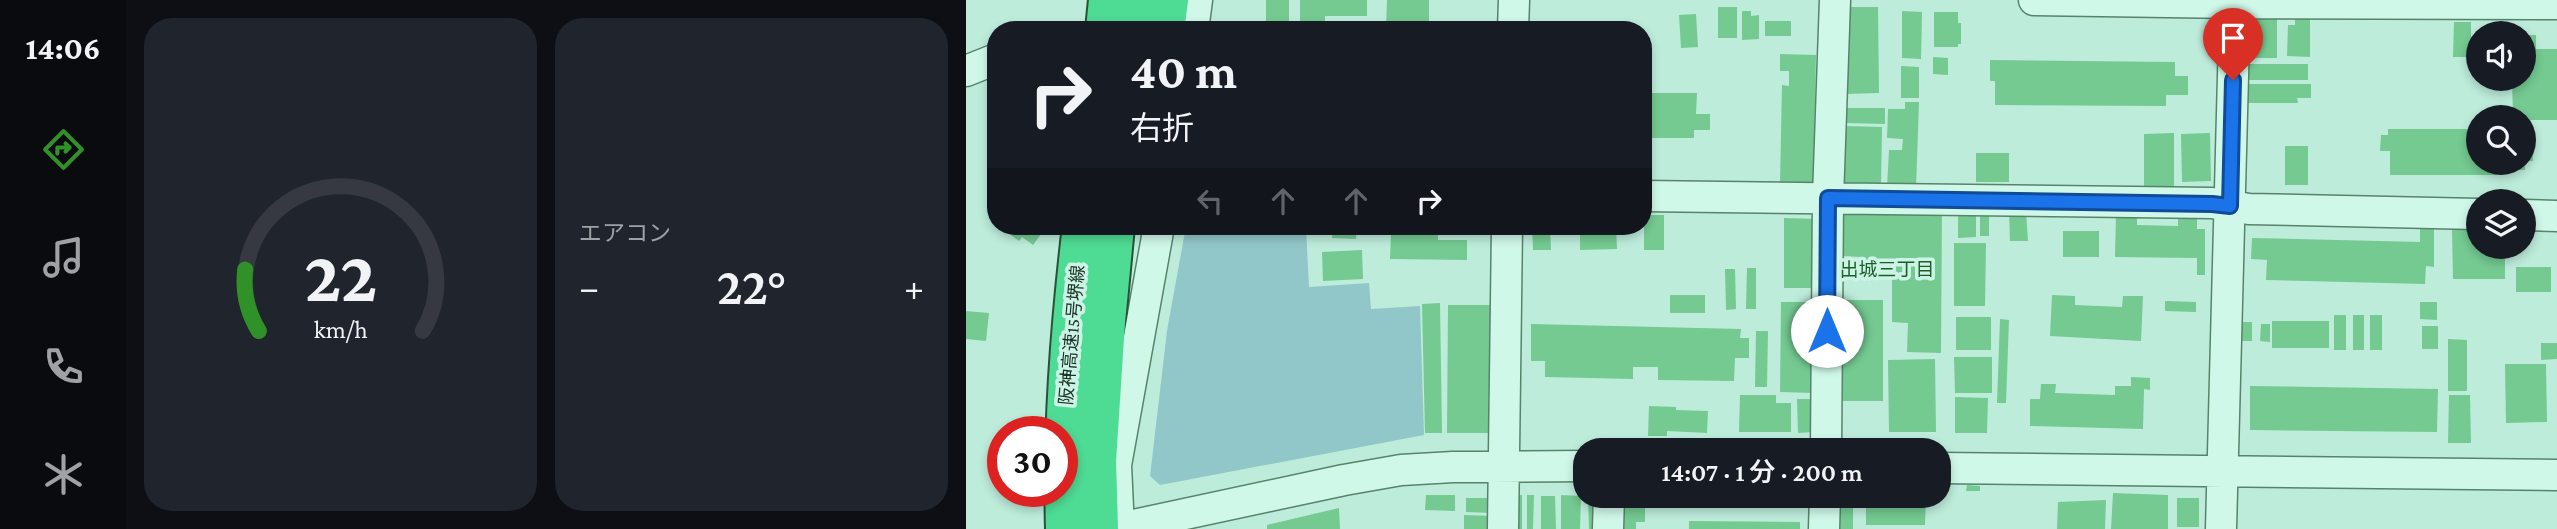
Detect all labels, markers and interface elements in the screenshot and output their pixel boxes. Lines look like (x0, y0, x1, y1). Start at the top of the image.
pin (2203, 8, 2263, 80)
icon: arrive (2214, 19, 2252, 57)
map controls (2466, 21, 2536, 259)
button: sound (2466, 21, 2536, 91)
text: 14:06 (25, 30, 101, 66)
text: 40 m (1130, 44, 1237, 99)
icon: right (1015, 49, 1106, 140)
button: search (2466, 105, 2536, 175)
text: 右折 (1130, 110, 1194, 146)
icon: directions (39, 125, 88, 174)
icon: left (1191, 182, 1229, 220)
icon: ahead (1264, 182, 1302, 220)
icon: ahead (1337, 182, 1375, 220)
icon: right (1410, 182, 1448, 220)
button: layers (2466, 189, 2536, 259)
text: エアコン (579, 220, 671, 246)
icon: music (39, 233, 88, 282)
text: 22 (304, 236, 377, 317)
text: 22° (717, 257, 786, 315)
district label: 出城三丁目 (1839, 259, 1935, 280)
street label: 阪神高速15号堺線 (1056, 264, 1088, 406)
text: − (579, 266, 599, 308)
text: + (904, 266, 924, 308)
position arrow (1790, 294, 1864, 368)
text: km/h (314, 315, 367, 342)
icon: phone (39, 342, 88, 391)
speed limit sign: 30 (987, 416, 1078, 507)
icon: climate (39, 450, 88, 499)
text: 14:07 · 1 分 · 200 m (1661, 458, 1863, 487)

